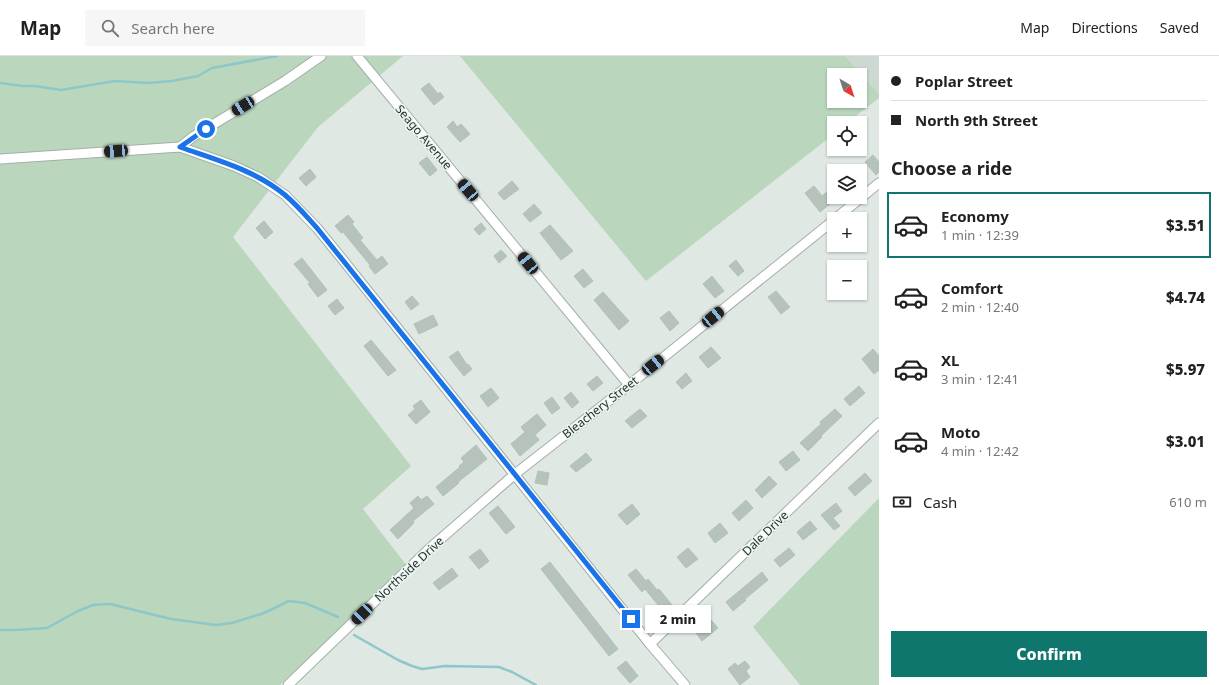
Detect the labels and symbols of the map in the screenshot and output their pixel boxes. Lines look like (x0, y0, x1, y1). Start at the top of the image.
north arrow (827, 68, 867, 108)
car (230, 95, 256, 117)
street label: Seago Avenue (392, 101, 456, 173)
route start (197, 120, 215, 138)
car (104, 144, 128, 158)
car (456, 177, 480, 203)
car (516, 250, 540, 276)
car (700, 305, 726, 329)
car (640, 353, 666, 377)
street label: Bleachery Street (558, 372, 642, 442)
street label: Dale Drive (738, 507, 792, 559)
street label: Northside Drive (371, 532, 447, 606)
car (349, 601, 375, 627)
callout: 2 min (645, 605, 711, 633)
route end (622, 610, 640, 628)

